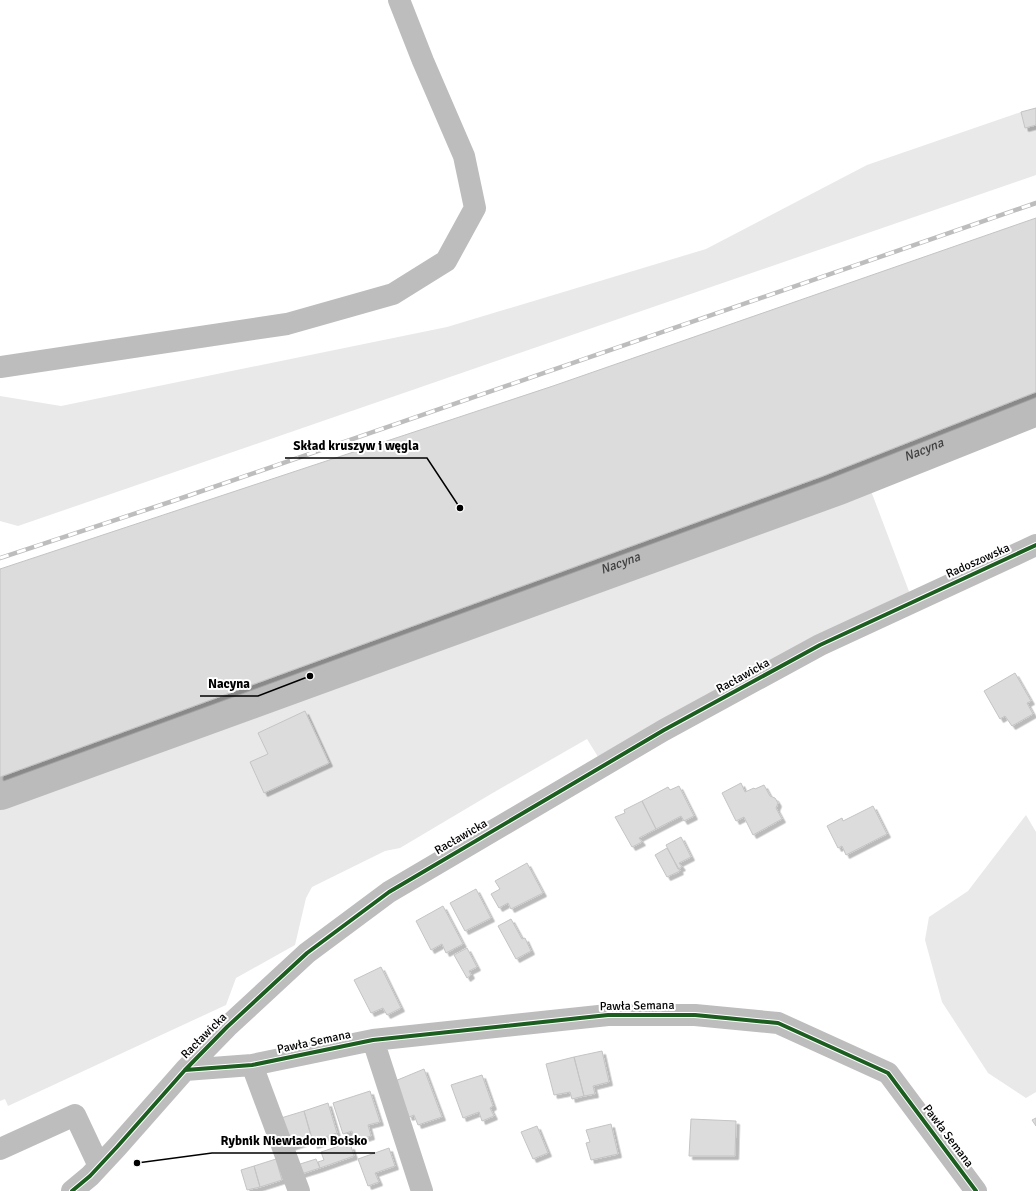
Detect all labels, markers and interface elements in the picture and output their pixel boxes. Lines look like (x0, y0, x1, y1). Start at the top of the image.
callout: Skład kruszyw i węgla (285, 433, 427, 458)
water label: Nacyna (902, 435, 946, 465)
text: Skład kruszyw i węgla (293, 438, 419, 454)
street label: Radoszowska (944, 540, 1012, 582)
water label: Nacyna (598, 549, 643, 578)
street label: Racławicka (714, 655, 772, 697)
callout: Nacyna (200, 671, 258, 696)
text: Nacyna (208, 676, 250, 692)
street label: Racławicka (432, 816, 490, 858)
street label: Pawła Semana (599, 998, 675, 1014)
street label: Racławicka (178, 1010, 230, 1062)
street label: Pawła Semana (276, 1027, 352, 1057)
street label: Pawła Semana (919, 1102, 977, 1170)
callout: Rybnik Niewiadom Boisko (212, 1128, 375, 1153)
text: Rybnik Niewiadom Boisko (221, 1133, 368, 1149)

